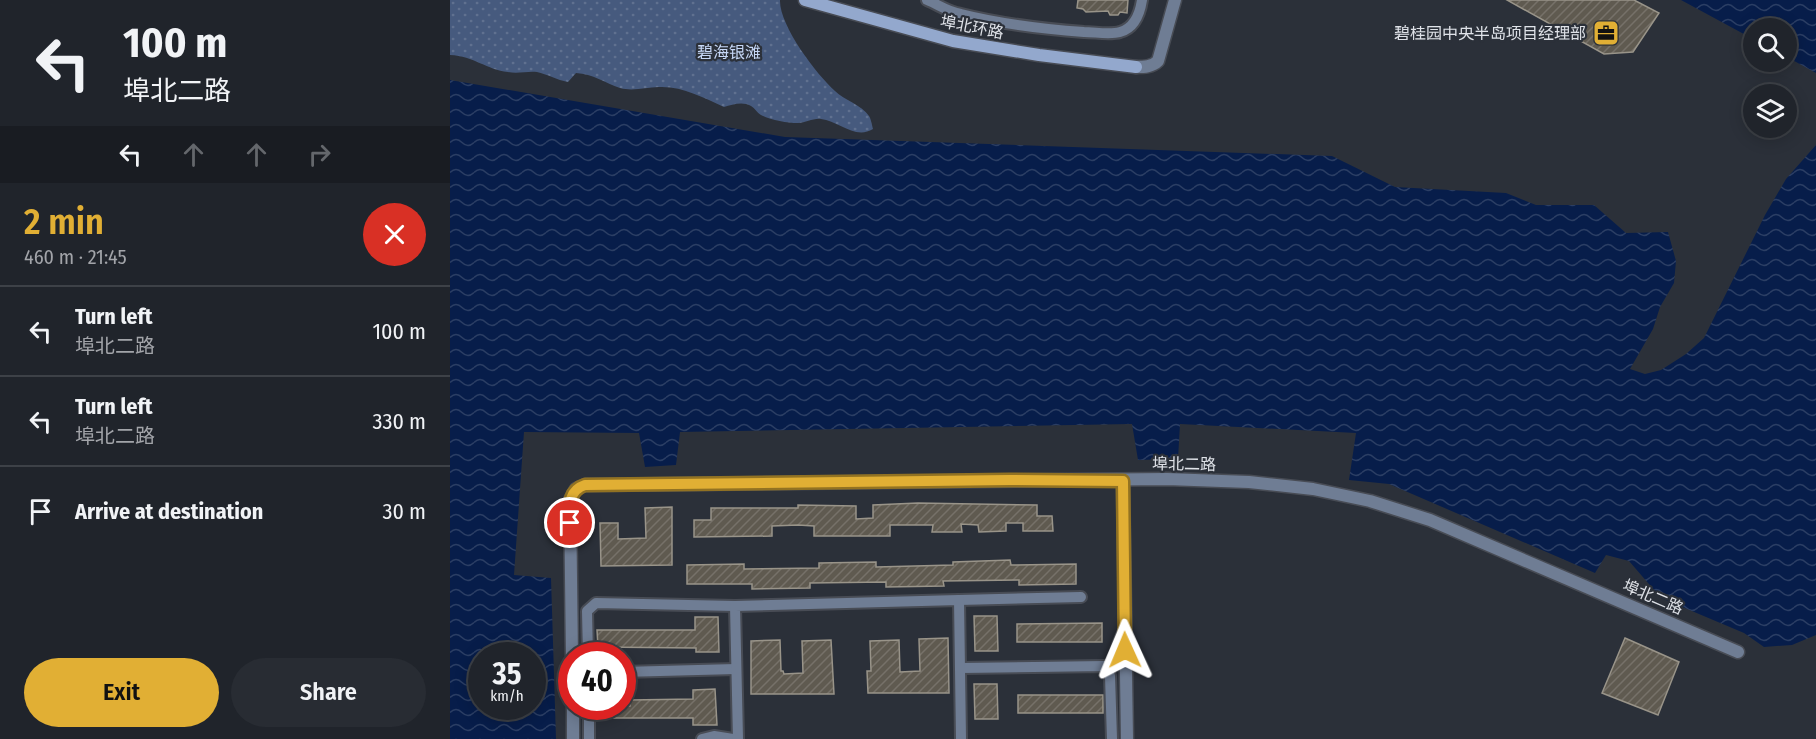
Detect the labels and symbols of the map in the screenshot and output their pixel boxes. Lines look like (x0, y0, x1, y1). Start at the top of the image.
street label: 埠北环路 (939, 12, 1005, 42)
office icon: 碧桂园中央半岛项目经理部 (1591, 18, 1621, 48)
place label: 碧桂园中央半岛项目经理部 (1394, 24, 1586, 43)
park label: 碧海银滩 (697, 43, 761, 62)
street label: 埠北二路 (1152, 454, 1216, 474)
pin (544, 497, 595, 548)
street label: 埠北二路 (1620, 576, 1686, 618)
position arrow (1093, 618, 1157, 682)
speed limit sign: 40 (558, 642, 636, 720)

